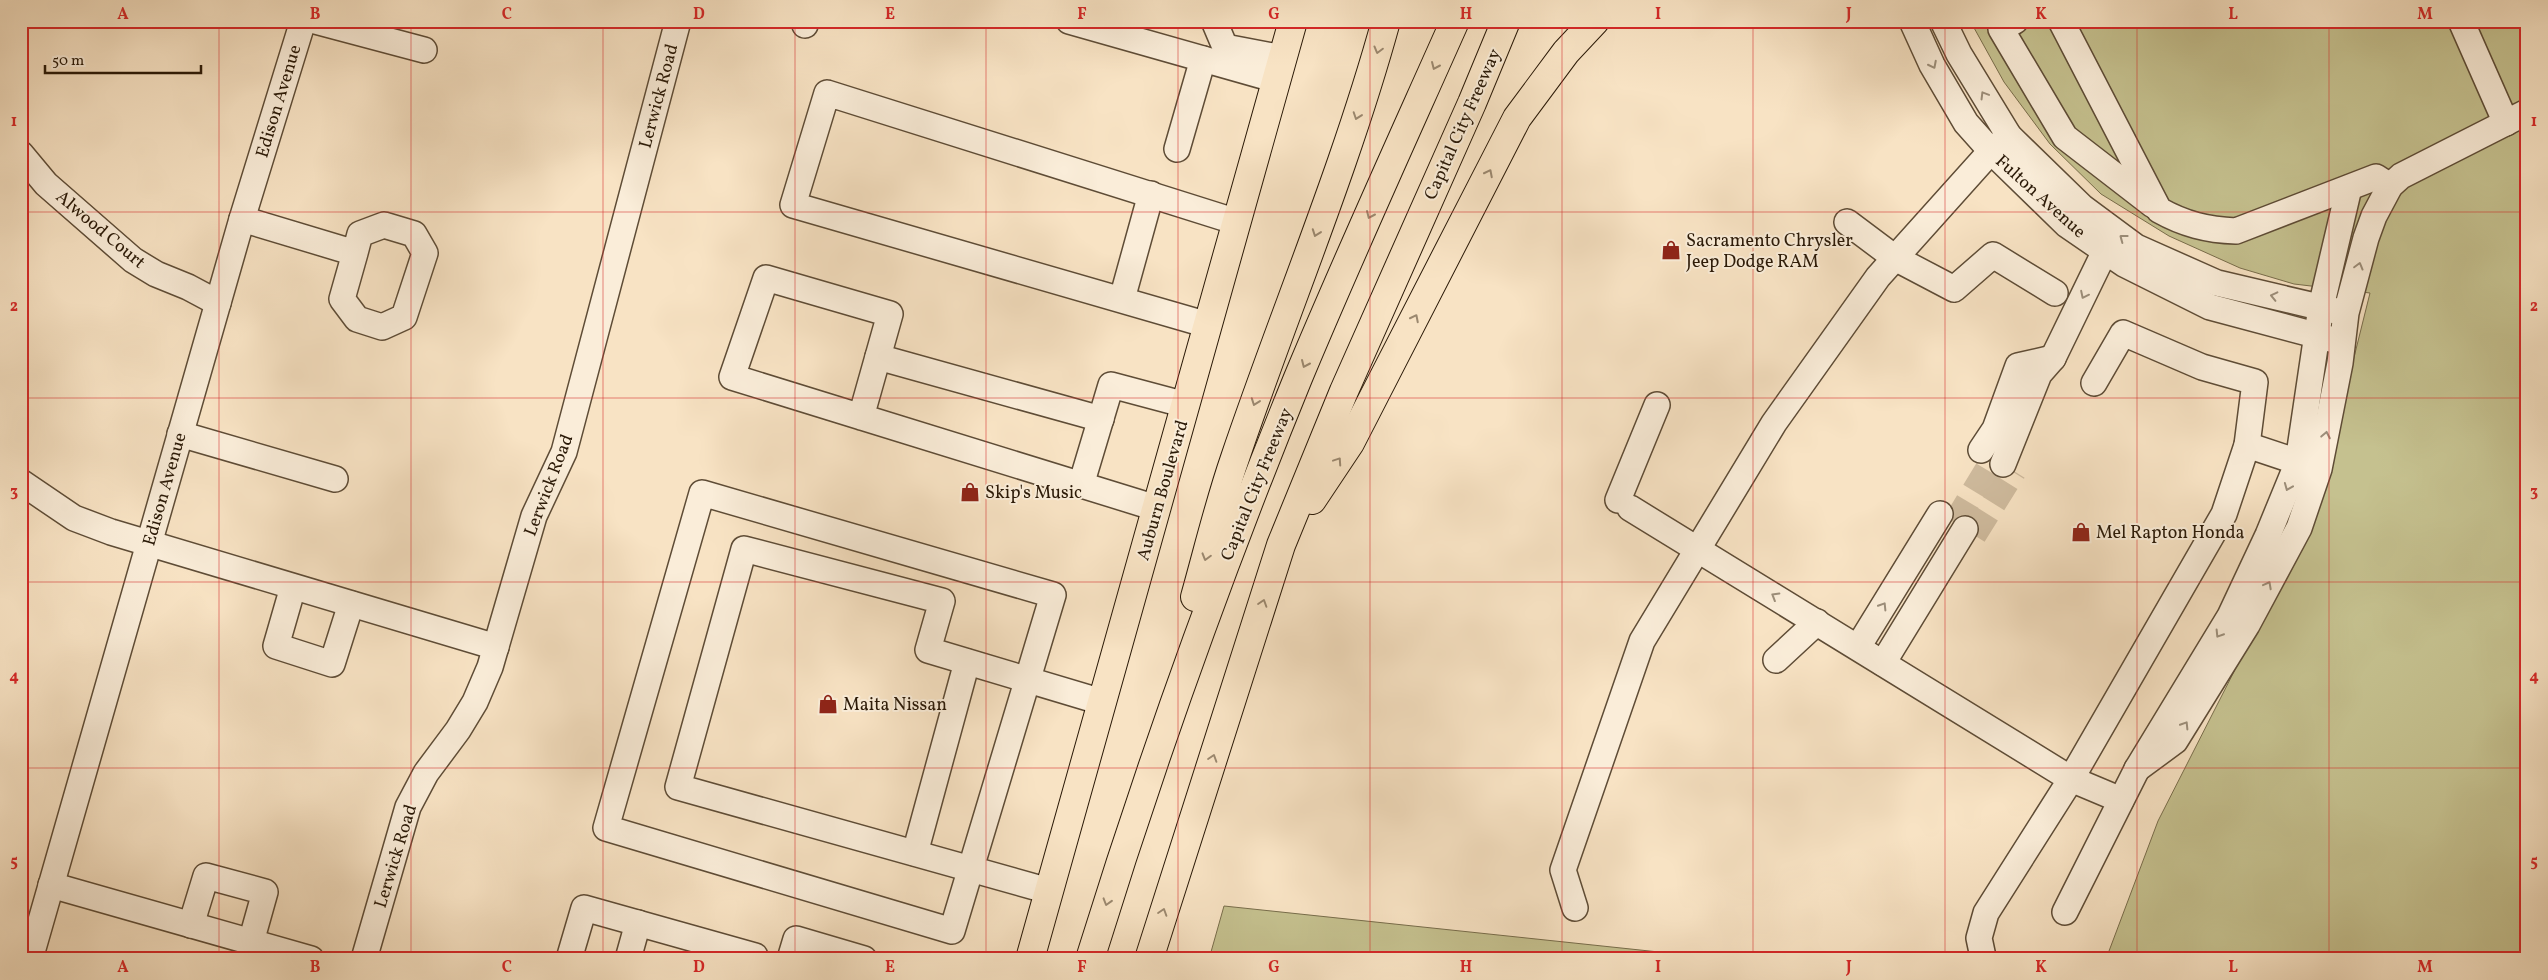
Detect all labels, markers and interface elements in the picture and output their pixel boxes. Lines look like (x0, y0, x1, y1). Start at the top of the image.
text: A (117, 4, 129, 26)
text: B (310, 4, 321, 26)
text: C (502, 4, 512, 26)
text: D (693, 4, 705, 26)
text: E (885, 4, 895, 26)
text: F (1077, 4, 1087, 26)
text: G (1268, 4, 1280, 26)
text: H (1460, 4, 1472, 26)
text: I (1655, 4, 1661, 26)
text: J (1845, 4, 1852, 26)
text: K (2035, 4, 2047, 26)
text: L (2228, 4, 2238, 26)
text: M (2417, 4, 2433, 26)
street label: Lerwick Road (634, 41, 685, 151)
scale bar (45, 42, 201, 74)
street label: Edison Avenue (250, 42, 308, 161)
one-way arrow (1373, 45, 1384, 54)
street label: Capital City Freeway (1419, 45, 1508, 204)
text: 50 m (52, 51, 84, 72)
one-way arrow (1927, 60, 1937, 69)
one-way arrow (1430, 61, 1441, 70)
one-way arrow (1980, 91, 1990, 100)
text: 1 (11, 111, 17, 133)
one-way arrow (1353, 111, 1363, 120)
text: 1 (2531, 111, 2537, 133)
street label: Fulton Avenue (1989, 150, 2091, 245)
one-way arrow (1483, 169, 1493, 178)
street label: Alwood Court (50, 185, 150, 275)
one-way arrow (1365, 210, 1376, 219)
one-way arrow (1312, 228, 1322, 236)
place label: Sacramento Chrysler Jeep Dodge RAM (1686, 229, 1853, 275)
one-way arrow (2120, 235, 2129, 243)
shop icon: Sacramento Chrysler Jeep Dodge RAM (1660, 239, 1682, 261)
one-way arrow (2353, 262, 2363, 271)
one-way arrow (2079, 290, 2090, 299)
one-way arrow (2269, 291, 2278, 302)
text: 2 (10, 296, 18, 318)
text: 2 (2530, 296, 2538, 318)
one-way arrow (1409, 314, 1419, 323)
one-way arrow (1300, 359, 1311, 368)
one-way arrow (1251, 397, 1261, 406)
street label: Capital City Freeway (1215, 404, 1300, 565)
street label: Auburn Boulevard (1131, 417, 1195, 564)
street label: Edison Avenue (137, 430, 194, 549)
one-way arrow (2320, 430, 2330, 439)
street label: Lerwick Road (519, 431, 580, 540)
one-way arrow (1332, 457, 1341, 467)
text: 3 (10, 481, 18, 503)
shop icon: Skip's Music (959, 481, 981, 503)
place label: Skip's Music (985, 481, 1082, 506)
text: 3 (2530, 481, 2538, 503)
one-way arrow (2284, 482, 2294, 491)
shop icon: Mel Rapton Honda (2070, 521, 2092, 543)
place label: Mel Rapton Honda (2096, 521, 2245, 546)
one-way arrow (1202, 552, 1212, 561)
one-way arrow (2262, 582, 2272, 591)
one-way arrow (1772, 593, 1781, 603)
one-way arrow (1257, 599, 1267, 608)
one-way arrow (1877, 602, 1887, 611)
one-way arrow (2216, 629, 2226, 638)
text: 4 (9, 666, 19, 688)
text: 4 (2529, 666, 2539, 688)
shop icon: Maita Nissan (817, 693, 839, 715)
place label: Maita Nissan (843, 693, 947, 718)
one-way arrow (2179, 722, 2189, 731)
one-way arrow (1207, 754, 1217, 762)
street label: Lerwick Road (369, 802, 424, 911)
text: 5 (10, 851, 18, 873)
text: 5 (2530, 851, 2538, 873)
one-way arrow (1103, 898, 1113, 906)
one-way arrow (1158, 909, 1168, 917)
text: A (117, 957, 129, 979)
text: B (310, 957, 321, 979)
text: C (502, 957, 512, 979)
text: D (693, 957, 705, 979)
text: E (885, 957, 895, 979)
text: F (1077, 957, 1087, 979)
text: G (1268, 957, 1280, 979)
text: H (1460, 957, 1472, 979)
text: I (1655, 957, 1661, 979)
text: J (1845, 957, 1852, 979)
text: K (2035, 957, 2047, 979)
text: L (2228, 957, 2238, 979)
text: M (2417, 957, 2433, 979)

